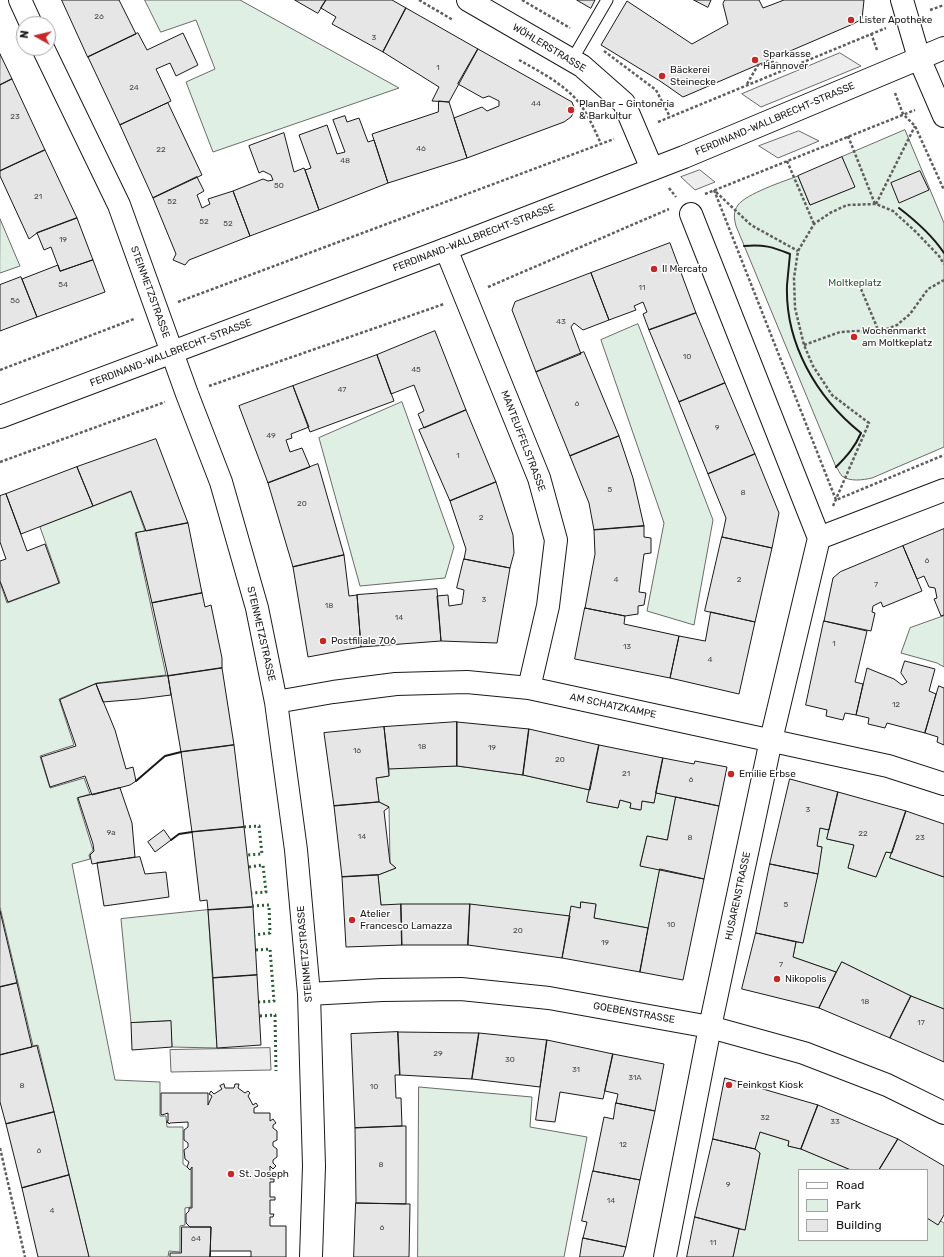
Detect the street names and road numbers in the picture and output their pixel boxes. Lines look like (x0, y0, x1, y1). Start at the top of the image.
street label: WÖHLERSTRASSE (510, 21, 588, 75)
street label: FERDINAND-WALLBRECHT-STRASSE (693, 80, 857, 158)
street label: FERDINAND-WALLBRECHT-STRASSE (391, 202, 557, 274)
street label: STEINMETZSTRASSE (128, 244, 172, 340)
street label: FERDINAND-WALLBRECHT-STRASSE (88, 317, 254, 389)
street label: MANTEUFFELSTRASSE (498, 389, 548, 493)
street label: STEINMETZSTRASSE (244, 585, 278, 683)
street label: AM SCHATZKAMPE (569, 691, 657, 721)
street label: HUSARENSTRASSE (723, 851, 753, 941)
street label: STEINMETZSTRASSE (295, 905, 315, 1003)
street label: GOEBENSTRASSE (592, 1000, 676, 1026)

